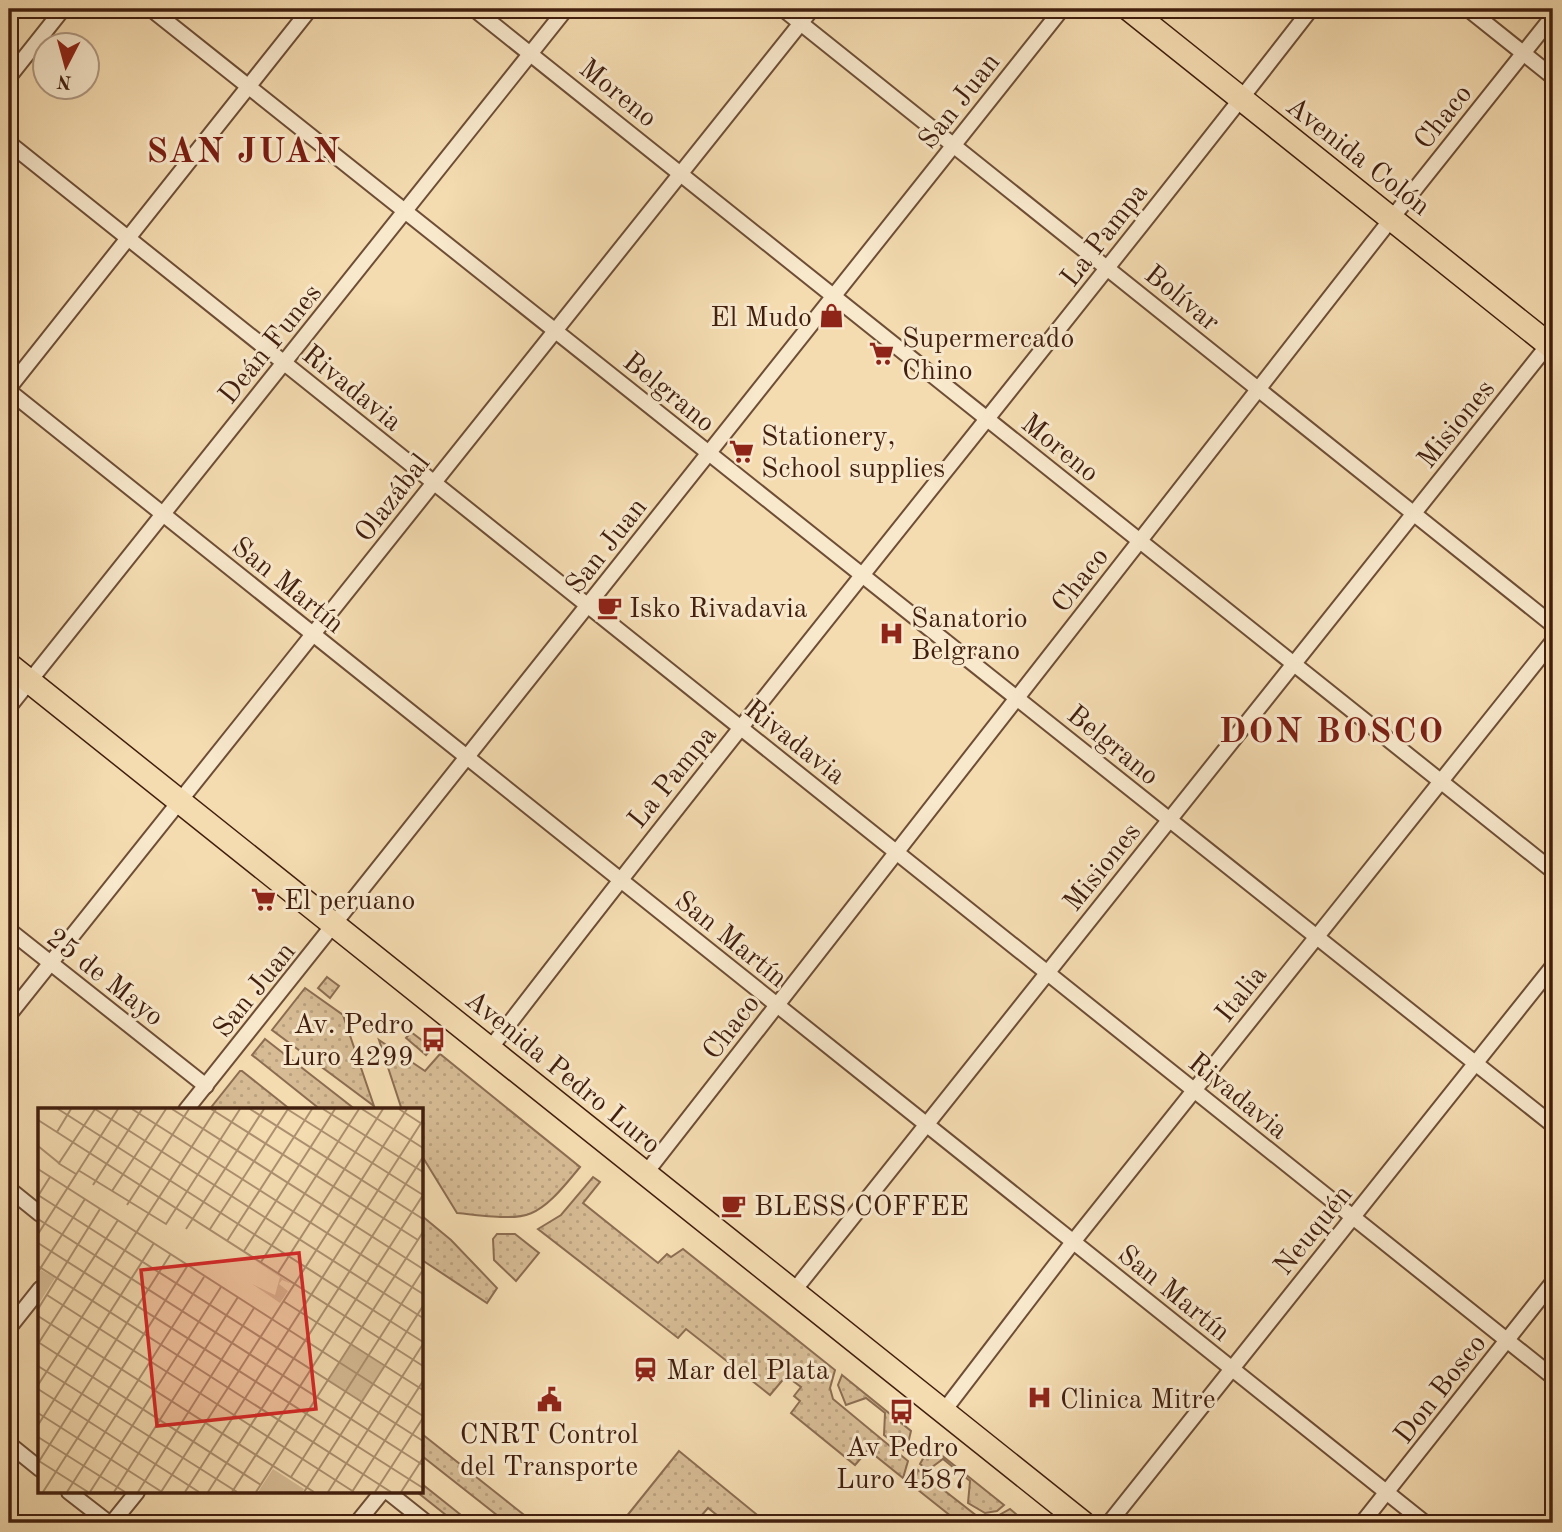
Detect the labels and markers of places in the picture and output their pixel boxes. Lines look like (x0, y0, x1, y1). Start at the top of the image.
shop icon: El Mudo (818, 302, 846, 330)
place label: El Mudo (710, 305, 812, 333)
place label: Supermercado Chino (902, 326, 1074, 386)
supermarket icon: Supermercado Chino (868, 339, 896, 367)
place label: Stationery, School supplies (761, 424, 945, 484)
supermarket icon: Stationery, School supplies (727, 437, 755, 465)
cafe icon: Isko Rivadavia (595, 593, 623, 621)
place label: Isko Rivadavia (629, 596, 808, 624)
place label: Sanatorio Belgrano (911, 606, 1028, 666)
hospital icon: Sanatorio Belgrano (877, 619, 905, 647)
supermarket icon: El peruano (250, 885, 278, 913)
place label: El peruano (284, 888, 415, 916)
place label: Av. Pedro Luro 4299 (282, 1012, 414, 1072)
bus stop icon: Av. Pedro Luro 4299 (420, 1025, 448, 1053)
cafe icon: BLESS COFFEE (720, 1191, 748, 1219)
place label: BLESS COFFEE (754, 1194, 969, 1222)
station icon: Mar del Plata (632, 1355, 660, 1383)
place label: Mar del Plata (666, 1358, 830, 1386)
hospital icon: Clinica Mitre (1026, 1384, 1054, 1412)
public building icon: CNRT Control del Transporte (535, 1385, 563, 1413)
place label: Clinica Mitre (1060, 1387, 1216, 1415)
bus stop icon: Av Pedro Luro 4587 (888, 1398, 916, 1426)
place label: CNRT Control del Transporte (460, 1422, 638, 1482)
place label: Av Pedro Luro 4587 (836, 1435, 968, 1495)

